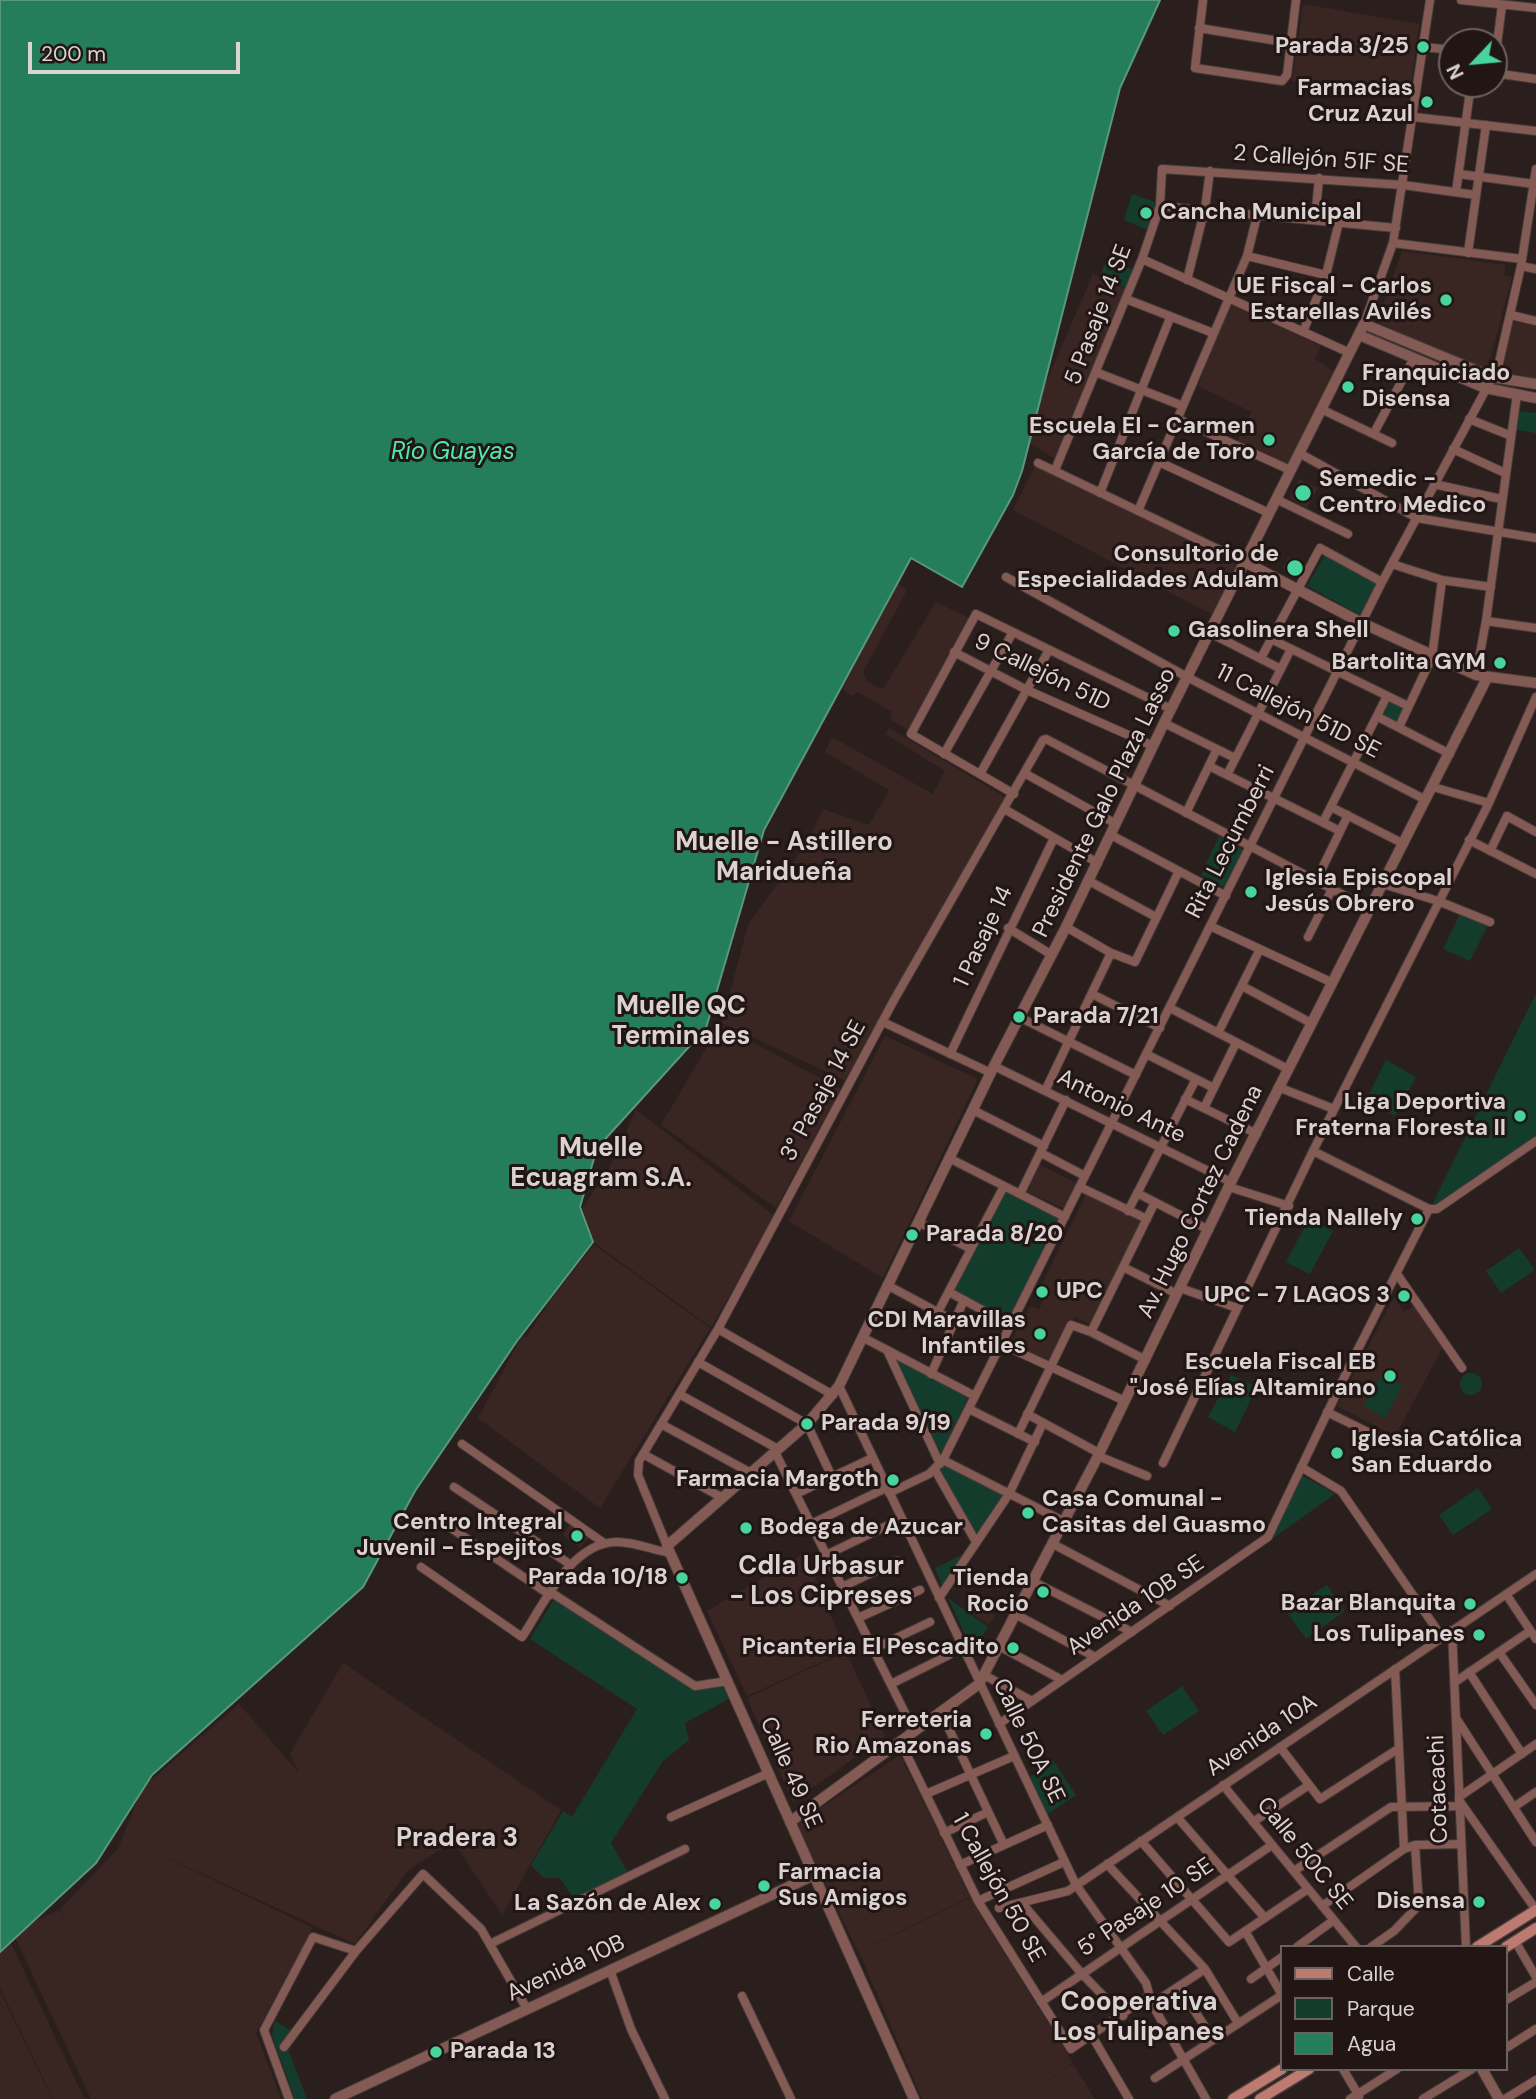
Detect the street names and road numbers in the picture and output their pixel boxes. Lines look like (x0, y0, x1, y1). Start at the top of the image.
street label: 2 Callejón 51F SE (1232, 140, 1410, 180)
street label: 5 Pasaje 14 SE (1060, 241, 1138, 389)
street label: 9 Callejón 51D (969, 628, 1115, 718)
street label: 11 Callejón 51D SE (1211, 659, 1385, 765)
street label: Presidente Galo Plaza Lasso (1028, 664, 1182, 942)
street label: Rita Lecumberri (1180, 761, 1282, 923)
street label: 1 Pasaje 14 (949, 882, 1019, 992)
street label: 3° Pasaje 14 SE (775, 1016, 873, 1166)
street label: Antonio Ante (1052, 1064, 1190, 1150)
street label: Av. Hugo Cortez Cadena (1132, 1081, 1270, 1323)
street label: Avenida 10B SE (1062, 1550, 1210, 1662)
street label: Calle 50A SE (986, 1674, 1070, 1808)
street label: Avenida 10A (1201, 1689, 1323, 1783)
street label: Calle 49 SE (753, 1713, 827, 1833)
street label: Cotacachi (1423, 1734, 1455, 1844)
street label: Calle 50C SE (1250, 1792, 1358, 1916)
street label: 1 Callejón 50 SE (946, 1809, 1050, 1967)
street label: 5° Pasaje 10 SE (1073, 1853, 1219, 1963)
street label: Avenida 10B (503, 1930, 629, 2008)

